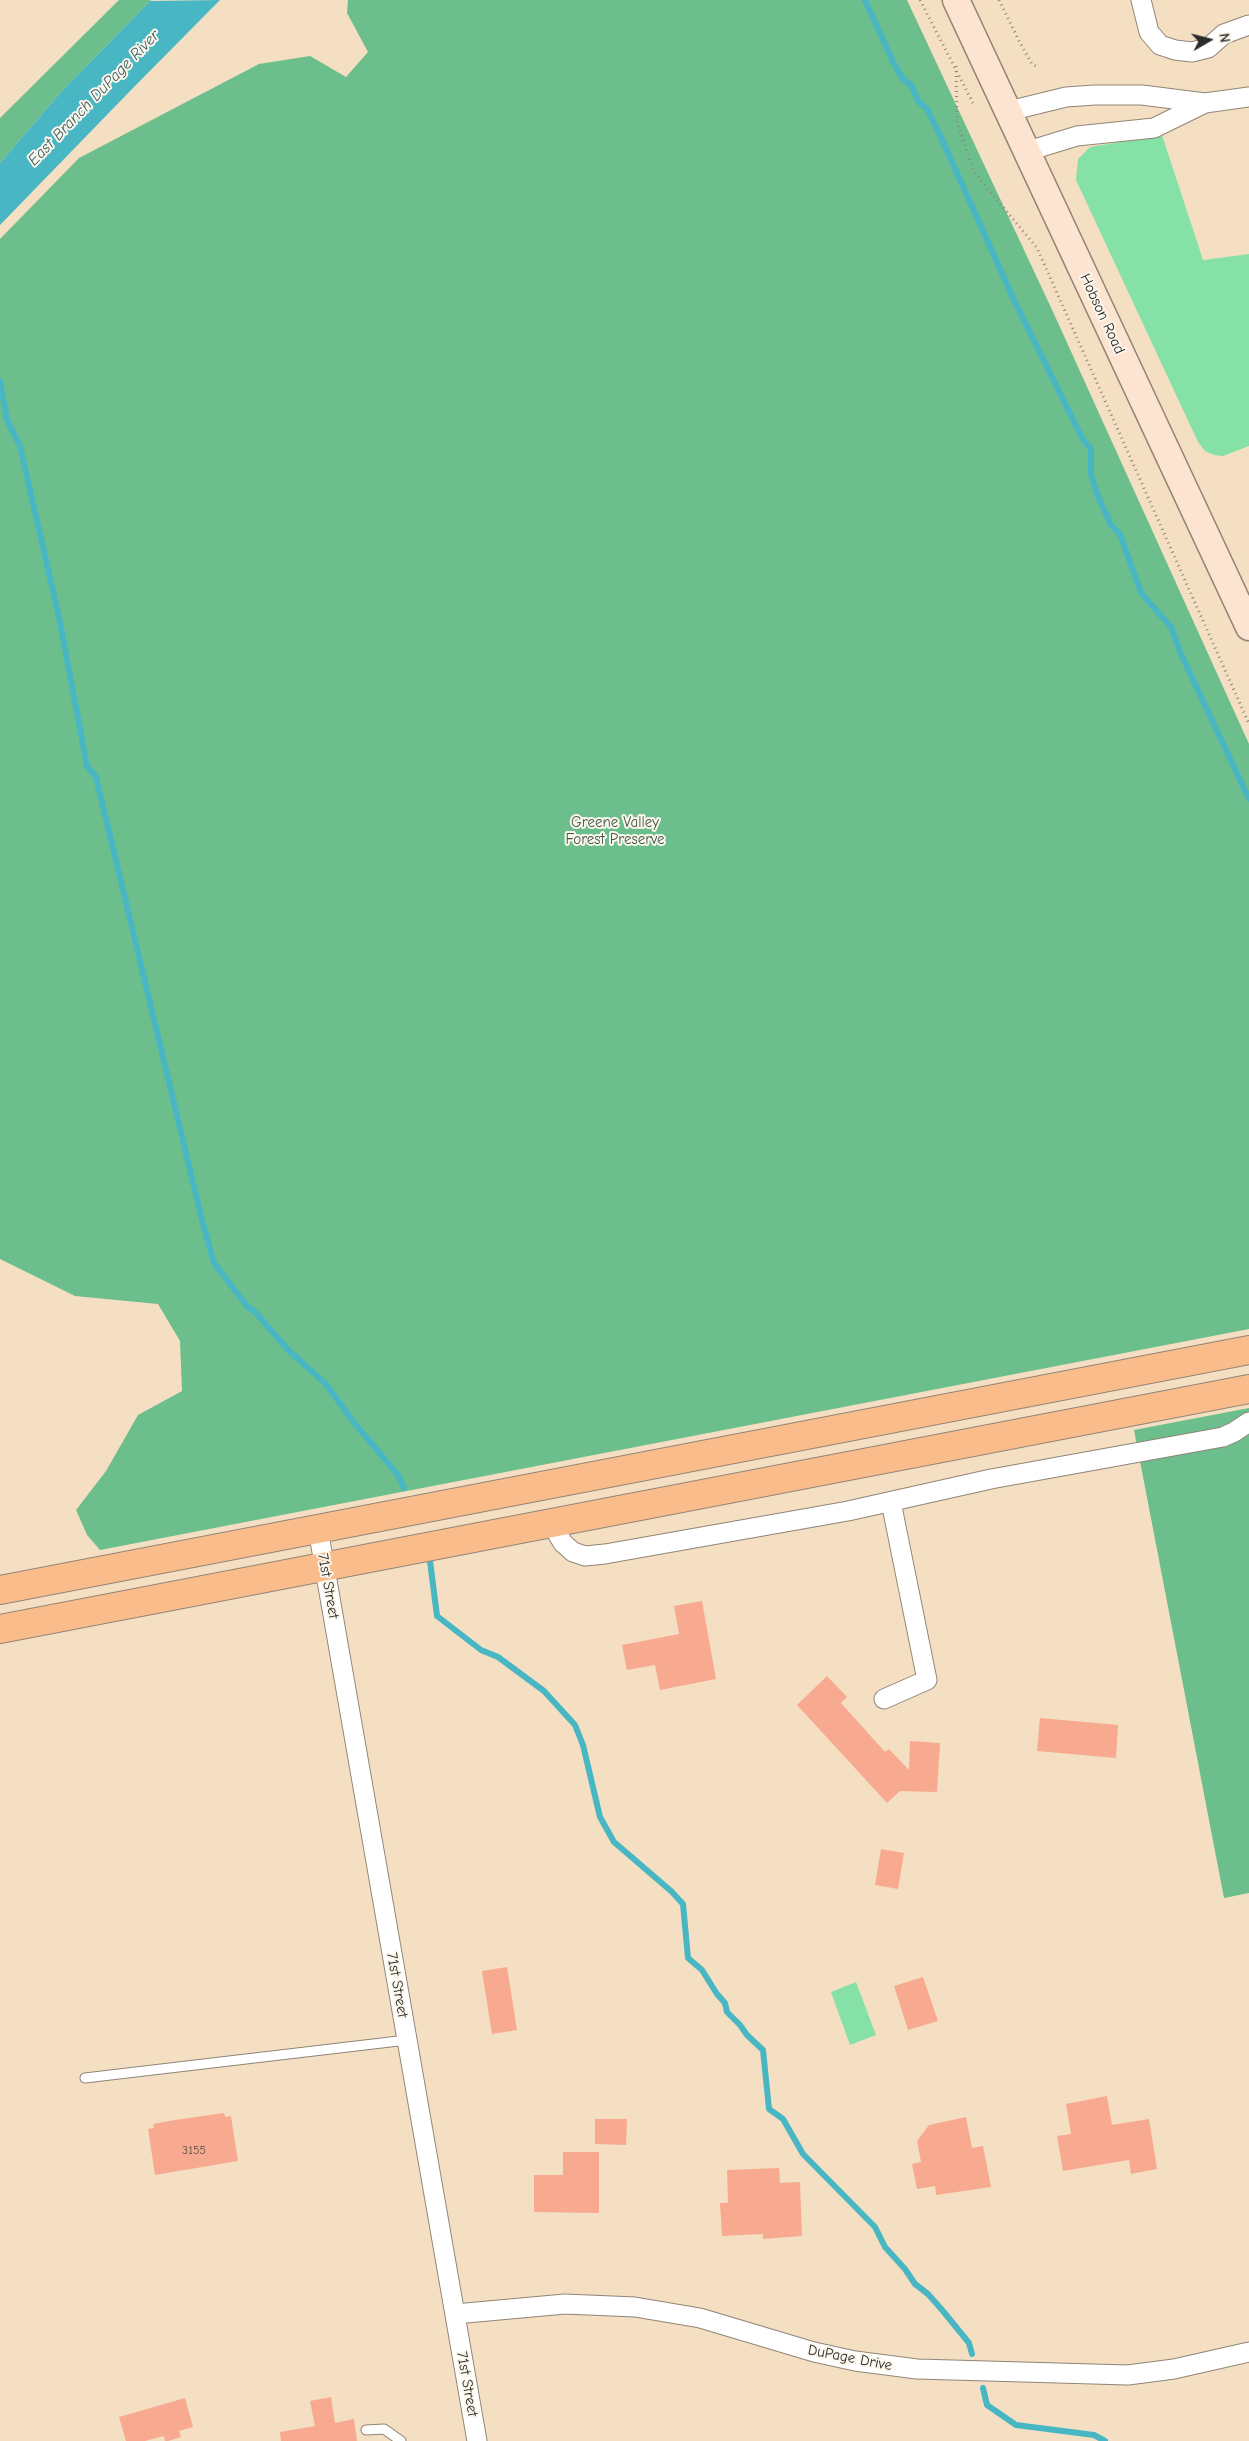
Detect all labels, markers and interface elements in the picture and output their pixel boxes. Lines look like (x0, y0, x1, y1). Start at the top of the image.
north arrow (1184, 15, 1234, 65)
water label: East Branch DuPage River (24, 26, 164, 170)
text: N (1215, 32, 1233, 44)
street label: Hobson Road (1076, 271, 1128, 357)
park label: Greene Valley Forest Preserve (565, 814, 665, 849)
street label: 71st Street (313, 1552, 343, 1620)
street label: 71st Street (382, 1951, 412, 2019)
house number: 3155 (182, 2144, 206, 2158)
street label: DuPage Drive (806, 2341, 894, 2375)
street label: 71st Street (452, 2350, 482, 2418)

